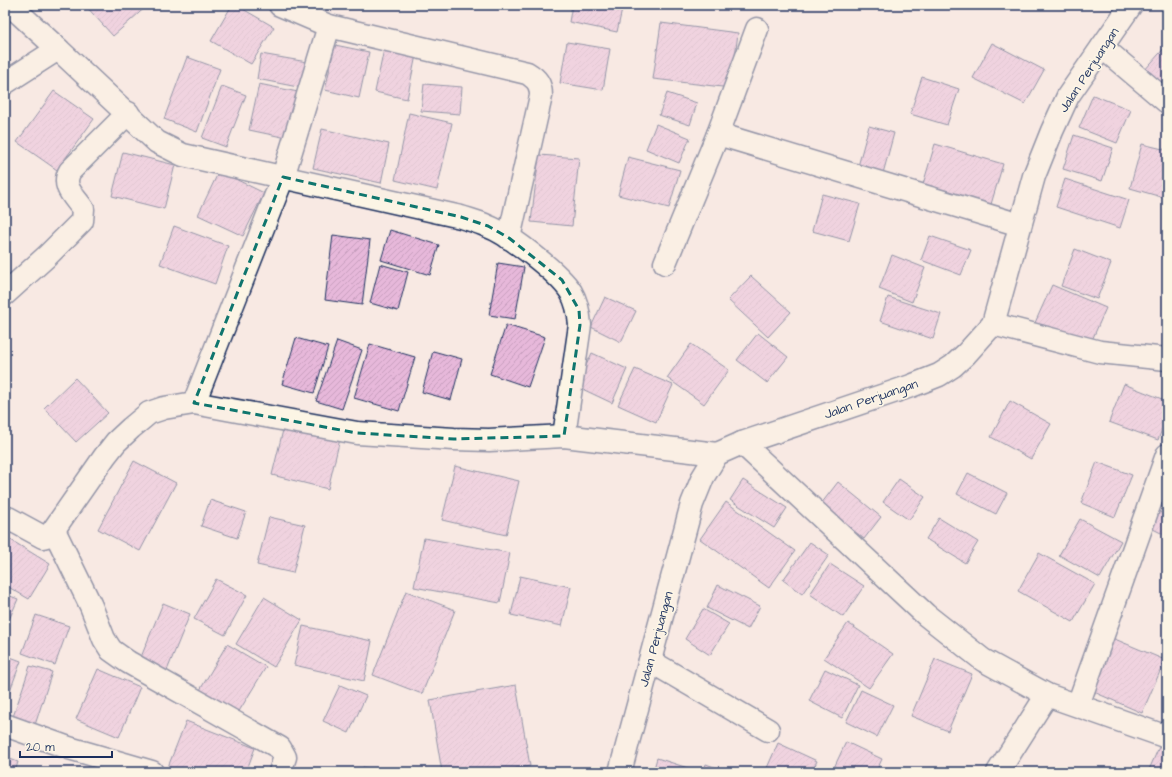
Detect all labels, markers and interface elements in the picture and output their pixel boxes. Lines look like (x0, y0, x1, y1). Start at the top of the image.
street label: Jalan Perjuangan (1055, 24, 1124, 117)
street label: Jalan Perjuangan (822, 374, 921, 424)
street label: Jalan Perjuangan (635, 589, 678, 689)
scale bar (20, 733, 112, 759)
text: 20 m (26, 739, 55, 756)

